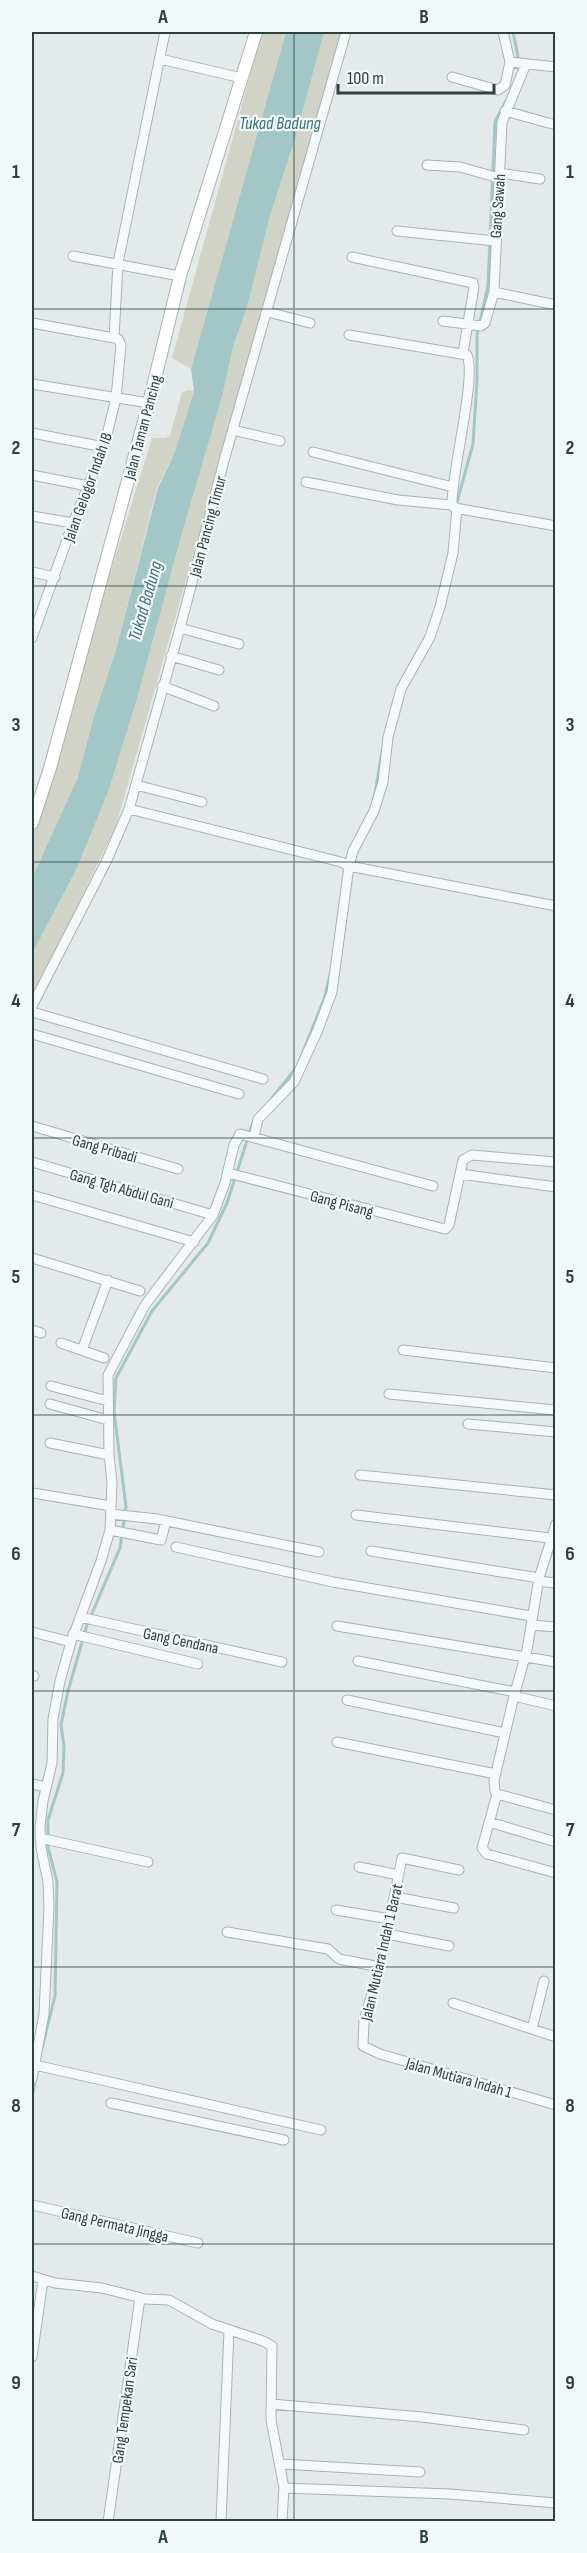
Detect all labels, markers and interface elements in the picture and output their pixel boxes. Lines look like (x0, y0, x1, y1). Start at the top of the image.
text: A (157, 5, 168, 29)
text: B (419, 5, 429, 29)
scale bar (338, 57, 494, 95)
text: 100 m (347, 68, 384, 89)
water label: Tukad Badung (239, 113, 322, 134)
text: 1 (12, 160, 20, 184)
text: 1 (566, 160, 574, 184)
street label: Gang Sawah (487, 173, 510, 239)
street label: Jalan Taman Pancing (120, 373, 167, 483)
street label: Jalan Gelogor Indah IB (60, 430, 117, 546)
text: 2 (12, 436, 20, 460)
text: 2 (566, 436, 574, 460)
street label: Jalan Pancing Timur (186, 473, 231, 580)
water label: Tukad Badung (124, 558, 167, 643)
text: 3 (12, 713, 21, 737)
text: 3 (566, 713, 575, 737)
text: 4 (11, 989, 21, 1013)
text: 4 (565, 989, 575, 1013)
street label: Gang Pribadi (70, 1131, 139, 1168)
street label: Gang Tgh Abdul Gani (67, 1166, 176, 1213)
street label: Gang Pisang (308, 1187, 375, 1222)
text: 5 (12, 1265, 21, 1289)
text: 5 (566, 1265, 575, 1289)
text: 6 (11, 1542, 21, 1566)
text: 6 (565, 1542, 575, 1566)
street label: Gang Cendana (141, 1624, 220, 1659)
text: 7 (12, 1818, 21, 1842)
text: 7 (566, 1818, 575, 1842)
street label: Jalan Mutiara Indah 1 Barat (357, 1882, 408, 2024)
street label: Jalan Mutiara Indah 1 (403, 2054, 514, 2103)
text: 8 (11, 2094, 21, 2118)
text: 8 (565, 2094, 575, 2118)
street label: Gang Permata Jingga (59, 2204, 170, 2247)
street label: Gang Tempekan Sari (109, 2356, 142, 2465)
text: 9 (11, 2371, 21, 2395)
text: 9 (565, 2371, 575, 2395)
text: A (157, 2525, 168, 2549)
text: B (419, 2525, 429, 2549)

